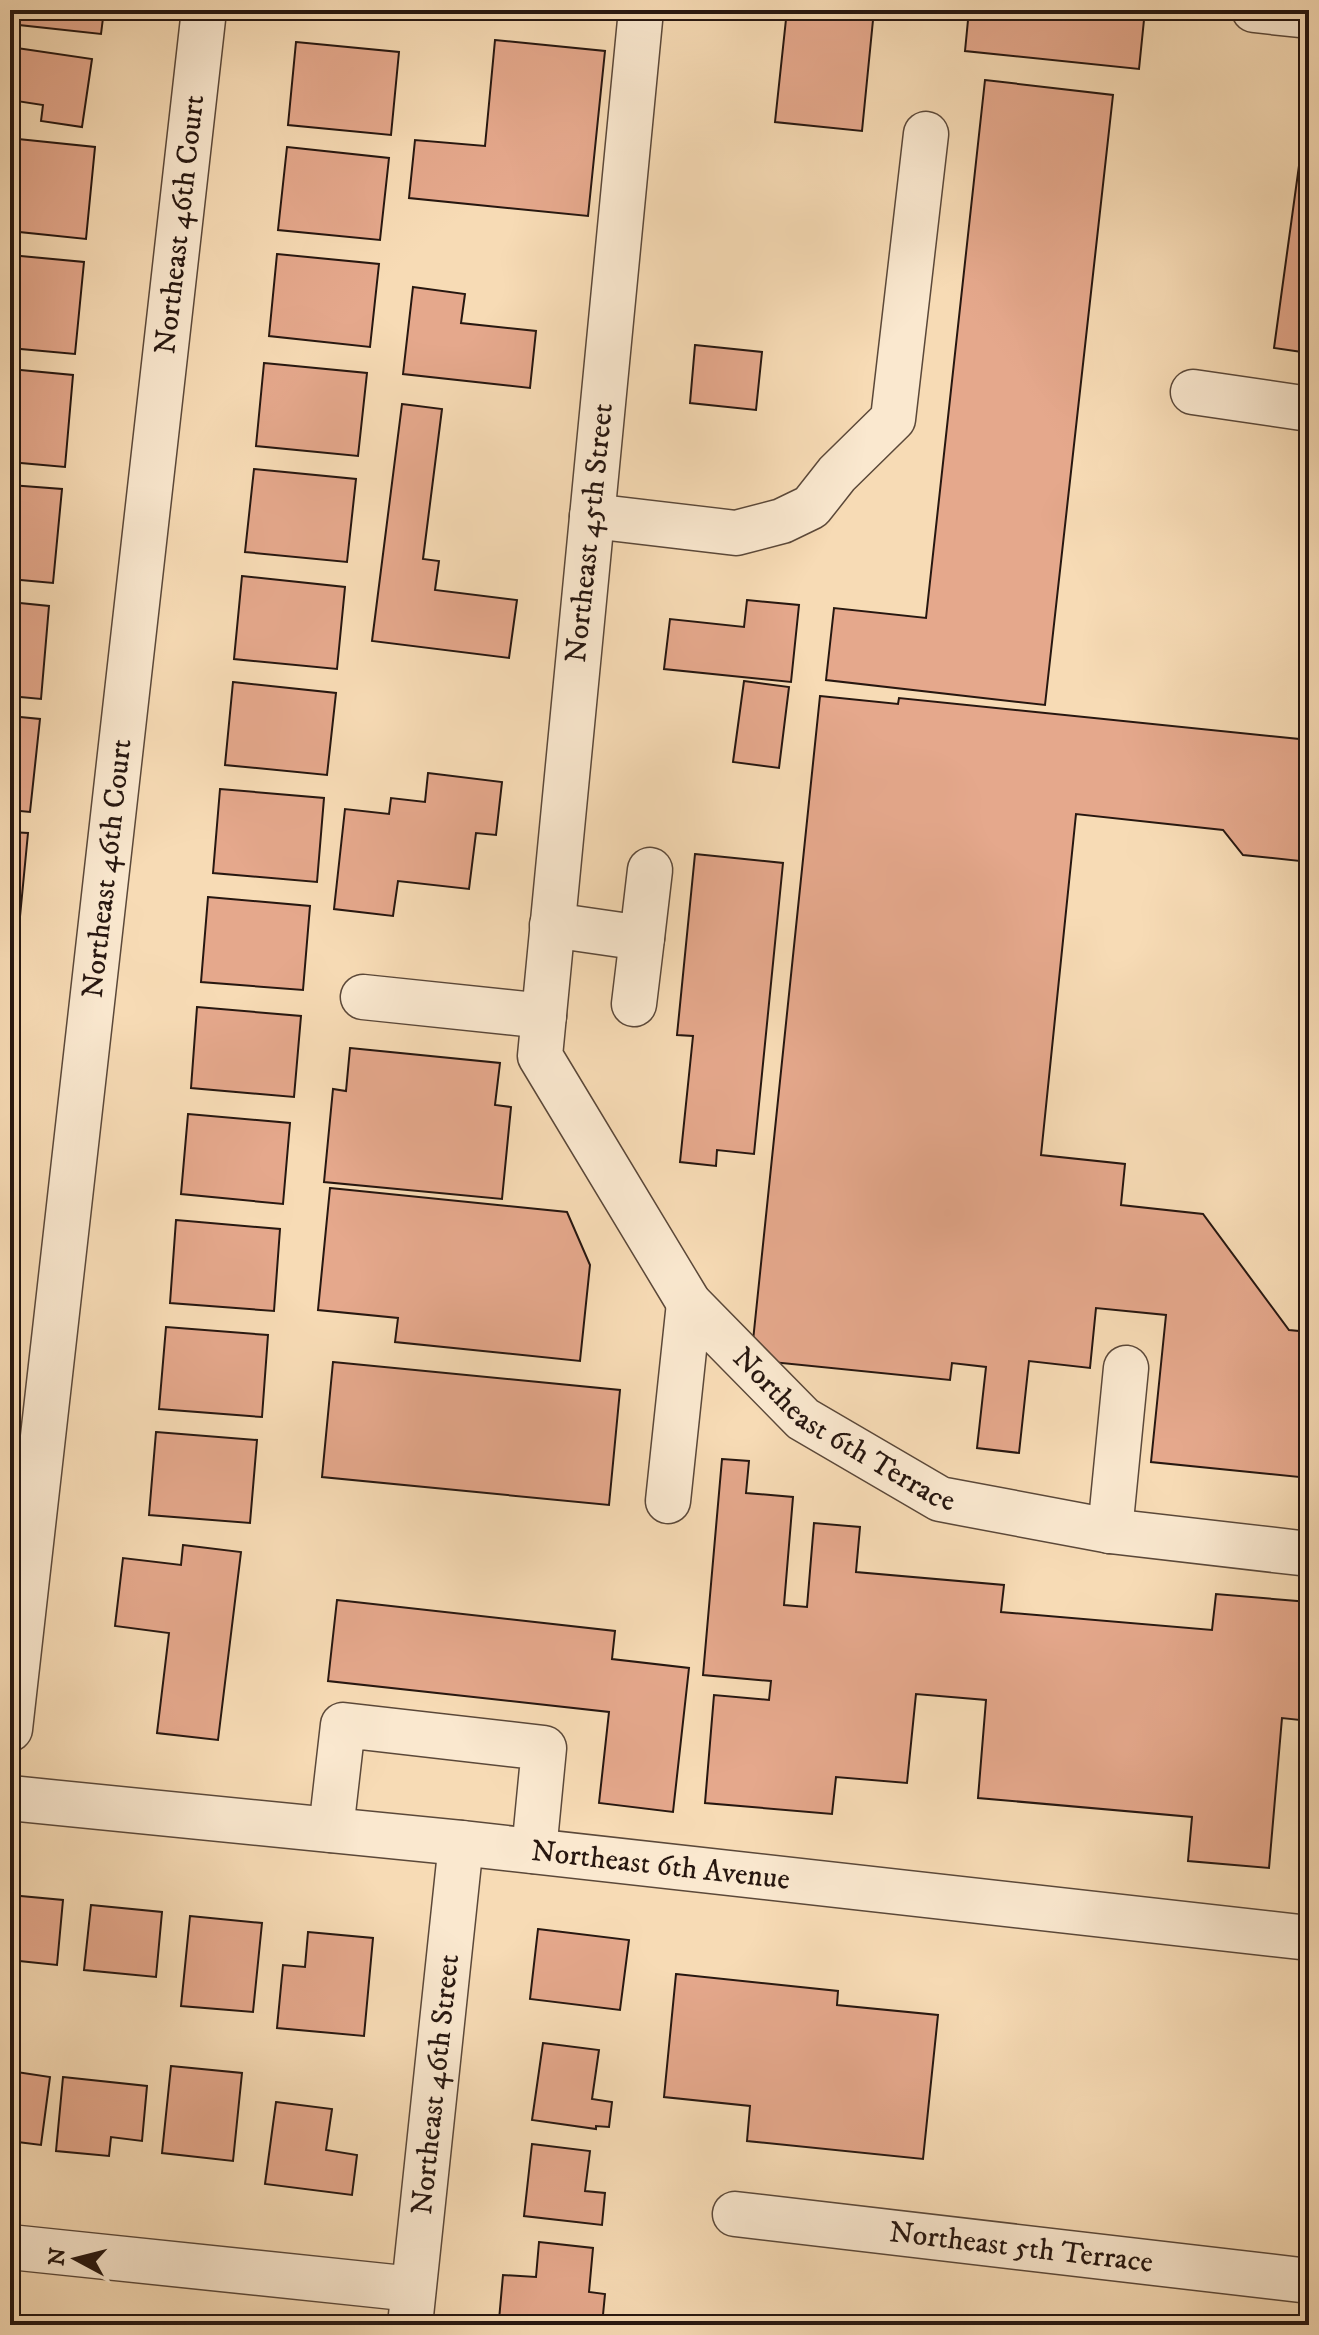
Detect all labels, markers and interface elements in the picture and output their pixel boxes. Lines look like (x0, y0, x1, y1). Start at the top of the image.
street label: Northeast 46th Court (147, 93, 213, 356)
street label: Northeast 45th Street (558, 401, 622, 665)
street label: Northeast 46th Court (74, 737, 140, 1000)
street label: Northeast 6th Terrace (725, 1340, 958, 1520)
street label: Northeast 6th Avenue (529, 1832, 792, 1898)
street label: Northeast 46th Street (403, 1952, 468, 2216)
street label: Northeast 5th Terrace (887, 2214, 1155, 2281)
north arrow (36, 2219, 116, 2299)
text: N (43, 2246, 72, 2267)

